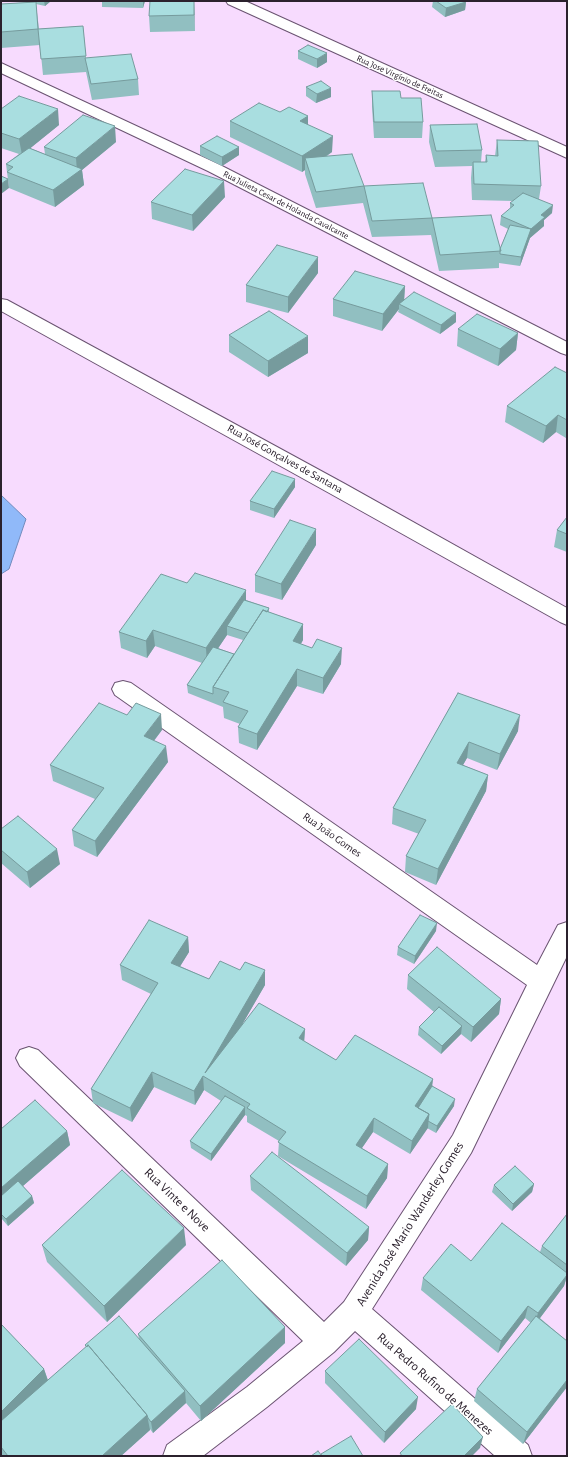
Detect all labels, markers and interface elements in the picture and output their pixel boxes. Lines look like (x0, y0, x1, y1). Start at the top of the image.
street label: Rua Jose Virgínio de Freitas (355, 53, 445, 101)
street label: Rua Julieta Cesar de Holanda Cavalcante (221, 169, 351, 241)
street label: Rua José Gonçalves de Santana (225, 422, 345, 496)
street label: Rua João Gomes (300, 810, 364, 860)
street label: Avenida José Mario Wanderley Gomes (353, 1139, 467, 1309)
street label: Rua Vinte e Nove (141, 1165, 213, 1235)
street label: Rua Pedro Rufino de Menezes (374, 1329, 496, 1439)

